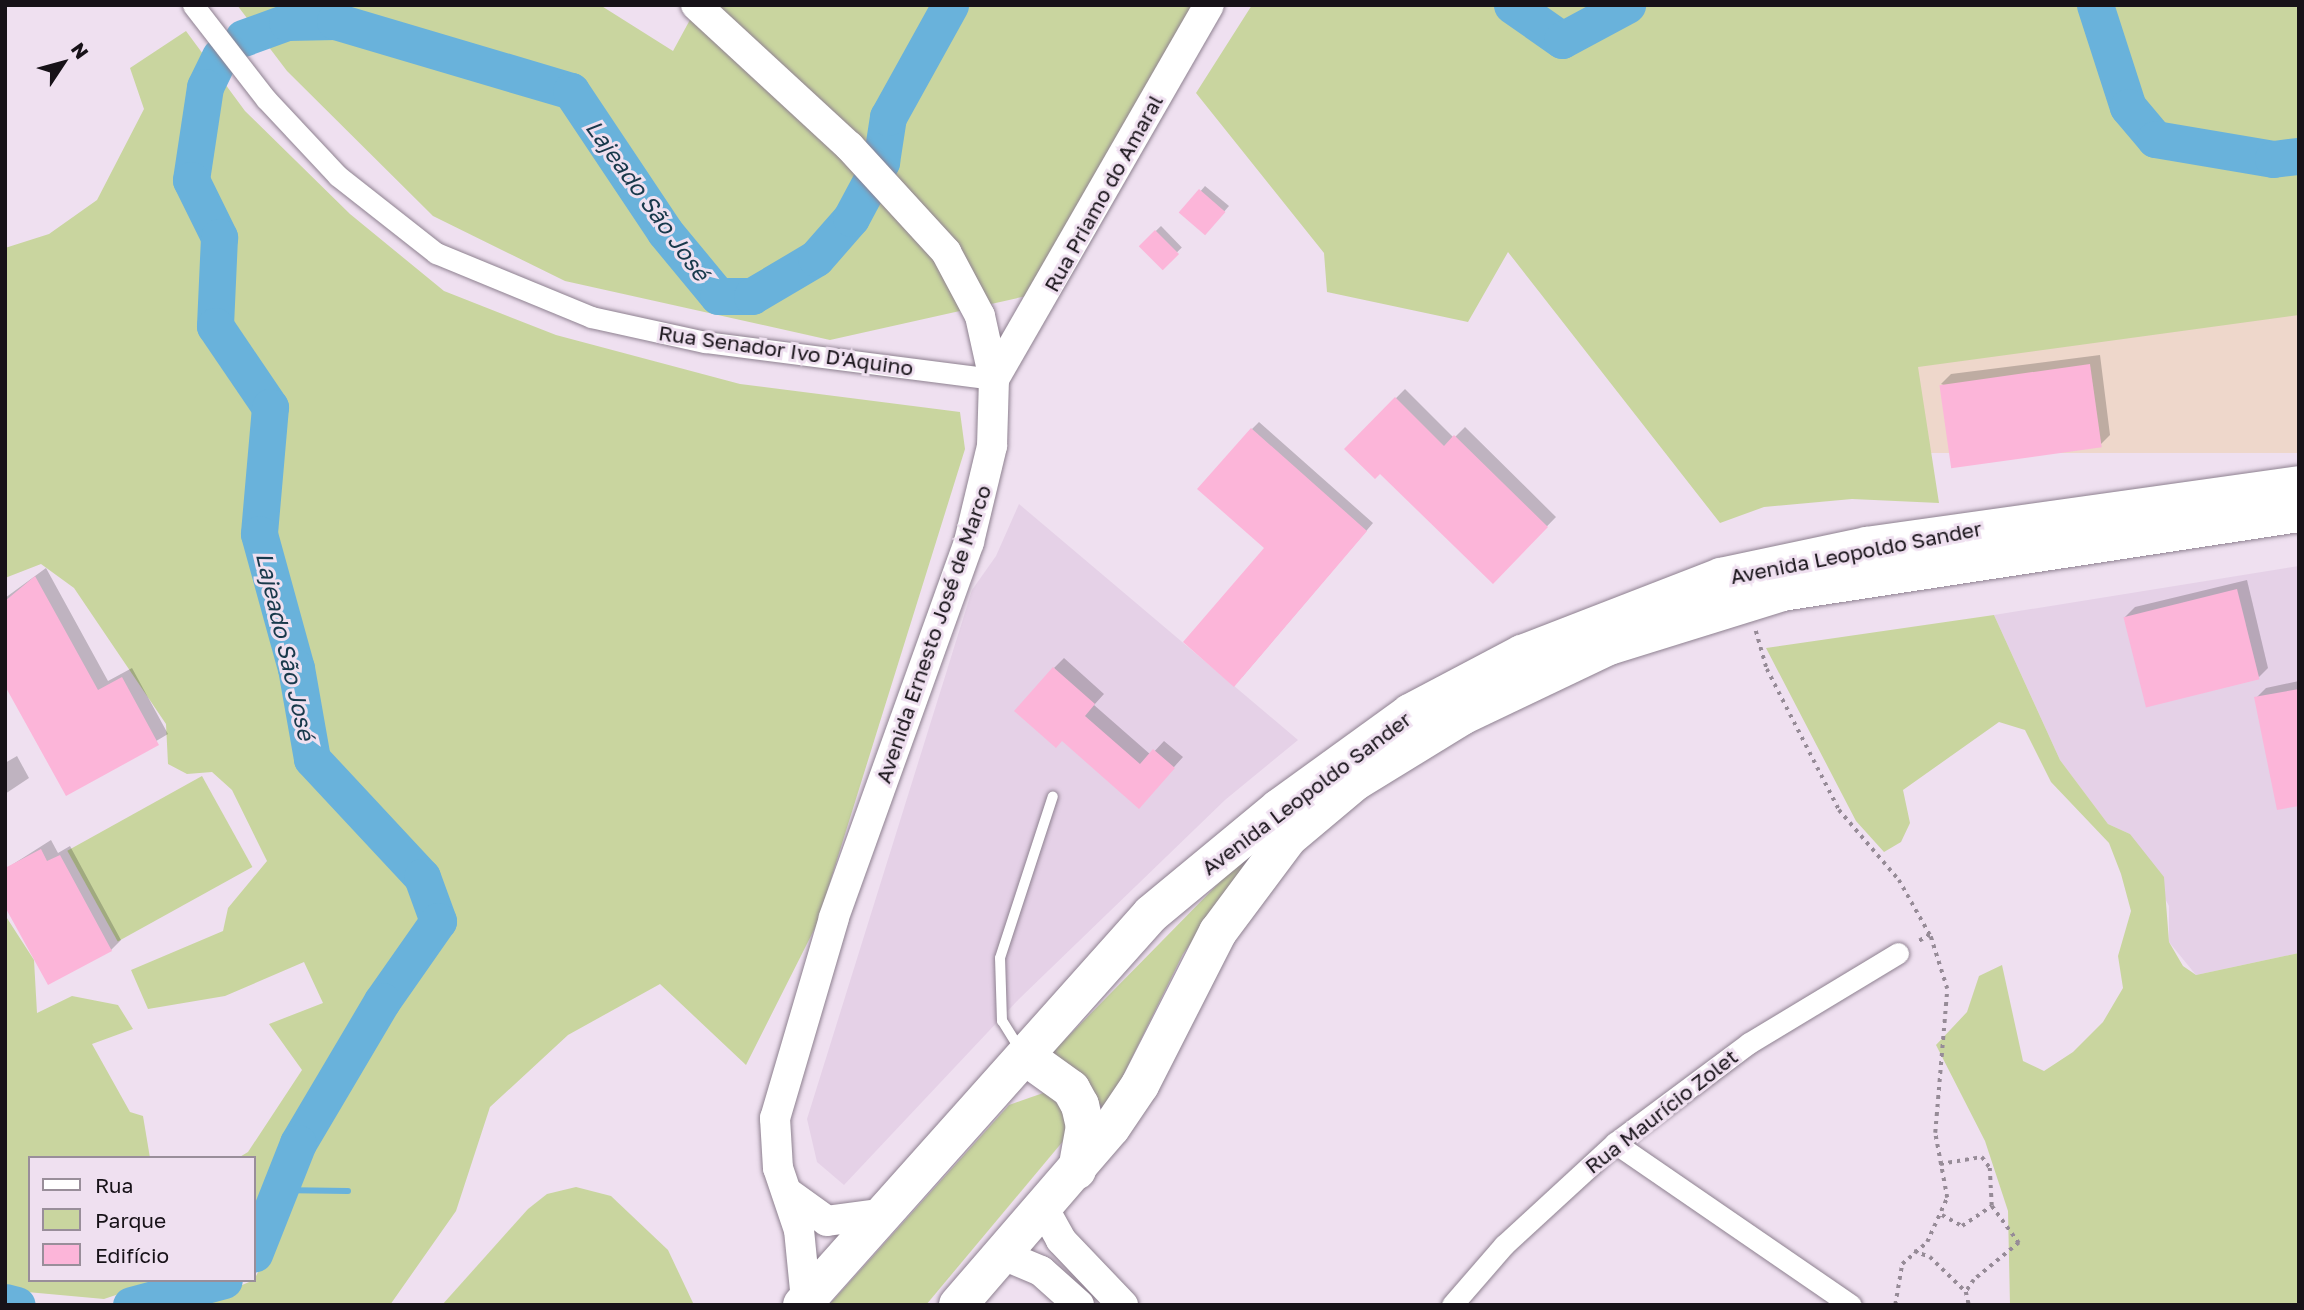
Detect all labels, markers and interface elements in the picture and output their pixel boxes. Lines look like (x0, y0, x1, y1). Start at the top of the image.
north arrow (28, 28, 98, 98)
text: N (67, 38, 94, 63)
street label: Rua Priamo do Amaral (1038, 90, 1168, 296)
water label: Lajeado São José (580, 114, 716, 286)
street label: Rua Senador Ivo D'Aquino (657, 320, 915, 380)
street label: Avenida Ernesto José de Marco (870, 482, 996, 786)
street label: Avenida Leopoldo Sander (1728, 515, 1984, 589)
water label: Lajeado São José (251, 549, 321, 743)
street label: Avenida Leopoldo Sander (1196, 706, 1416, 880)
street label: Rua Maurício Zolet (1580, 1044, 1742, 1178)
legend (28, 1156, 256, 1282)
text: Rua (95, 1172, 133, 1198)
text: Parque (95, 1207, 166, 1233)
text: Edifício (95, 1242, 169, 1268)

